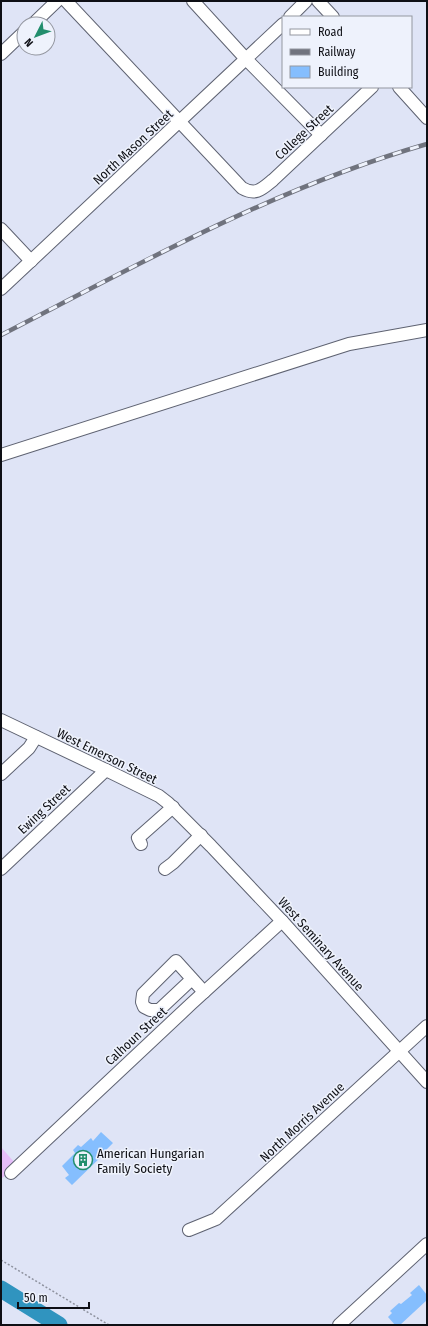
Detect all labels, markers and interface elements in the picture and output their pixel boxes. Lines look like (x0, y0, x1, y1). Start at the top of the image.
north arrow (16, 16, 56, 56)
legend (282, 16, 412, 88)
text: Road (318, 25, 343, 39)
text: N (22, 36, 36, 49)
text: Railway (318, 45, 356, 59)
text: Building (318, 65, 359, 79)
street label: College Street (272, 101, 337, 163)
street label: North Mason Street (90, 106, 176, 188)
street label: West Emerson Street (54, 725, 160, 787)
street label: Ewing Street (15, 781, 74, 837)
street label: West Seminary Avenue (275, 894, 367, 994)
street label: Calhoun Street (102, 1003, 170, 1068)
street label: North Morris Avenue (257, 1079, 347, 1165)
place label: American Hungarian Family Society (97, 1146, 205, 1176)
building icon: American Hungarian Family Society (72, 1149, 94, 1171)
scale bar (18, 1284, 89, 1310)
text: 50 m (24, 1291, 48, 1305)

